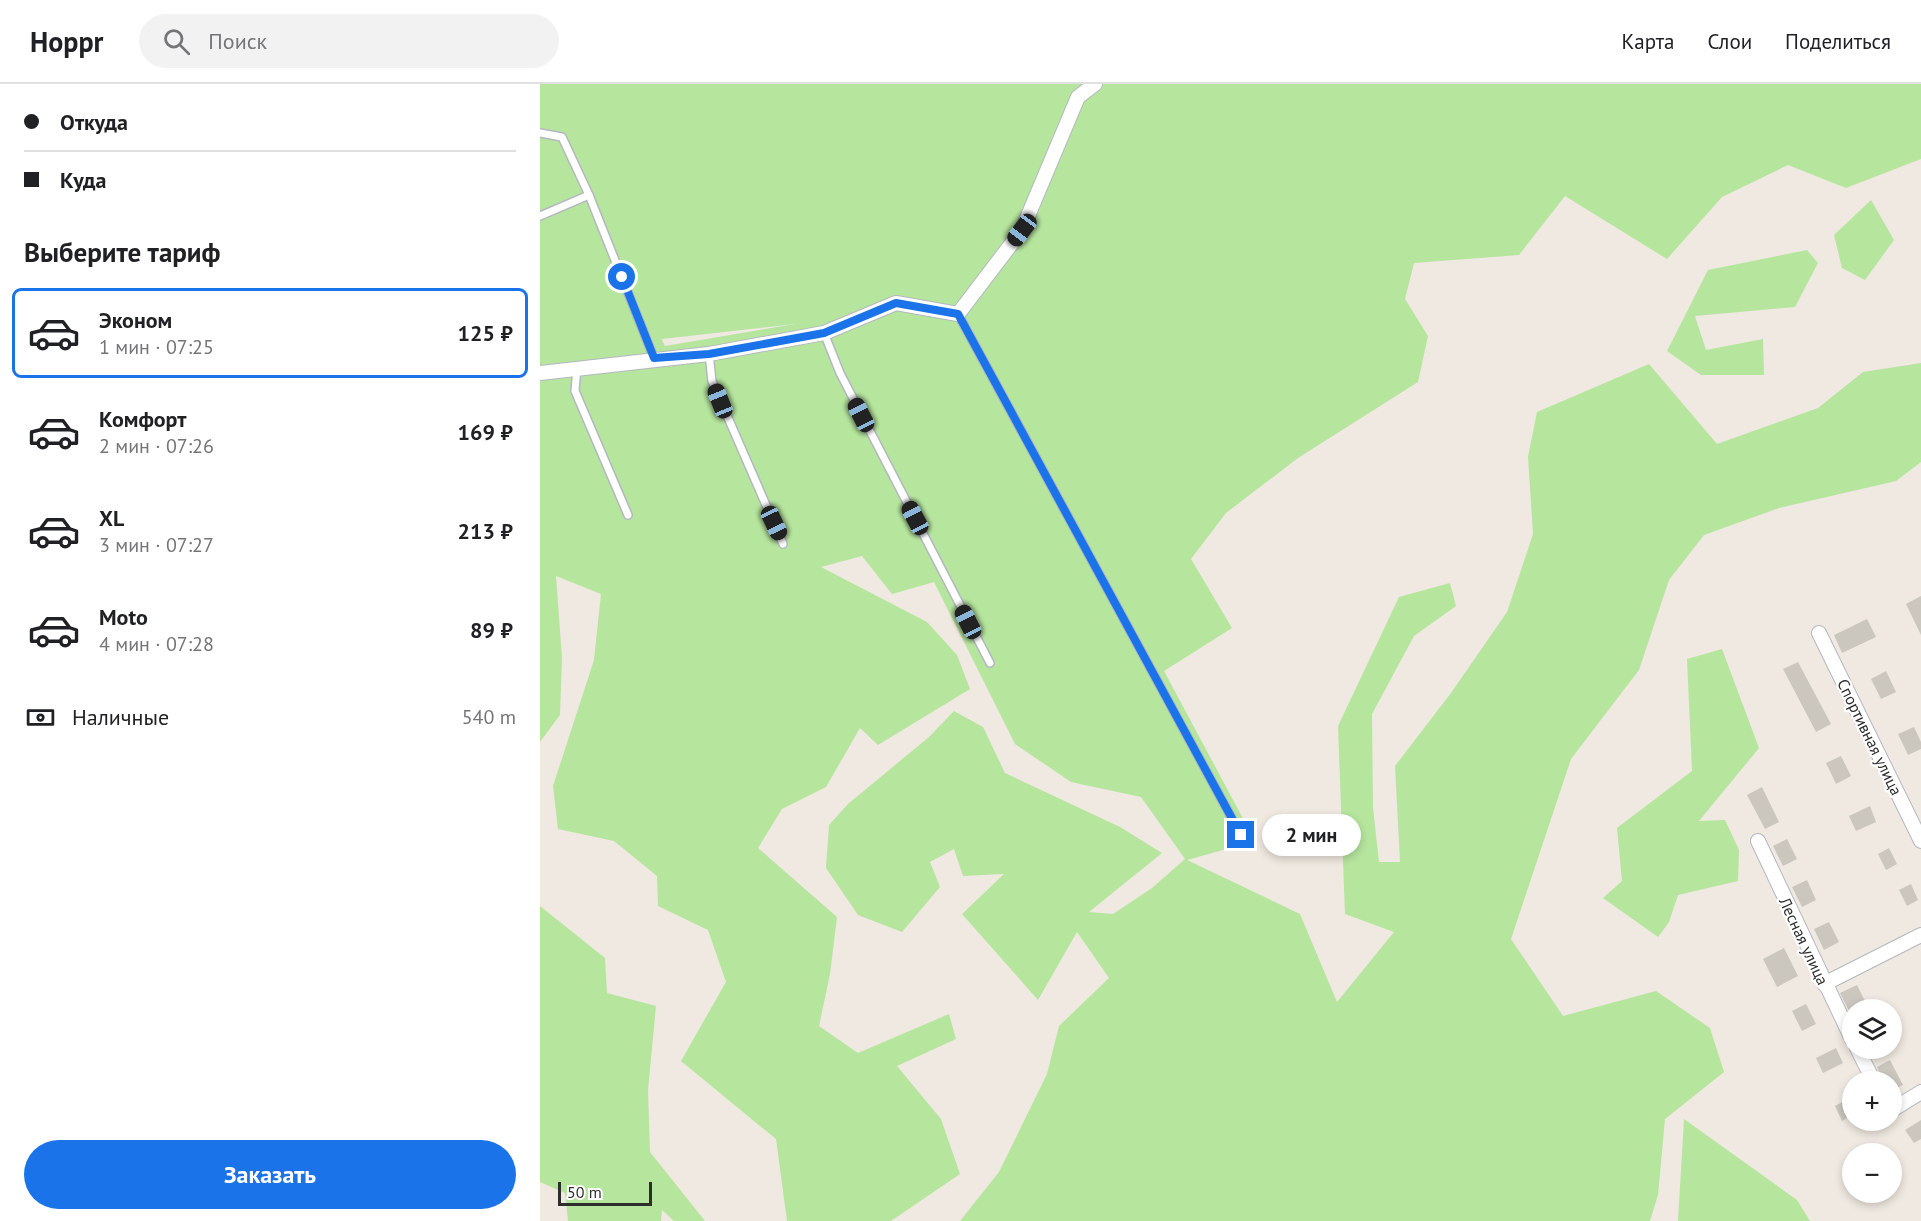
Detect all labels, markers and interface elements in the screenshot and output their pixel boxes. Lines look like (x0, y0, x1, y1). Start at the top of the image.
search box (139, 14, 559, 68)
text: Hoppr (30, 23, 103, 60)
icon: search (160, 25, 193, 58)
text: Поиск (208, 27, 267, 55)
text: Карта (1621, 28, 1674, 55)
text: Слои (1707, 28, 1752, 55)
text: Поделиться (1785, 28, 1891, 55)
text: Откуда (60, 108, 128, 136)
text: Куда (60, 166, 107, 194)
car (1004, 210, 1040, 250)
text: Выберите тариф (24, 235, 220, 269)
route start (608, 263, 635, 290)
icon: car (27, 306, 81, 360)
text: Эконом (99, 306, 172, 334)
text: 125 ₽ (458, 319, 513, 347)
text: 1 мин · 07:25 (99, 334, 214, 360)
car (705, 381, 735, 421)
car (845, 395, 877, 435)
icon: car (27, 405, 81, 459)
text: Комфорт (99, 405, 187, 433)
text: 169 ₽ (458, 418, 513, 446)
text: 2 мин · 07:26 (99, 433, 214, 459)
car (899, 498, 931, 538)
car (758, 503, 790, 543)
icon: car (27, 504, 81, 558)
text: XL (99, 504, 124, 532)
text: 213 ₽ (458, 517, 513, 545)
text: 3 мин · 07:27 (99, 532, 214, 558)
car (952, 602, 984, 642)
icon: car (27, 603, 81, 657)
text: Moto (99, 603, 148, 631)
text: 89 ₽ (470, 616, 513, 644)
text: 4 мин · 07:28 (99, 631, 214, 657)
street label: Спортивная улица (1833, 676, 1907, 798)
icon: cash (24, 701, 57, 734)
text: Наличные (72, 703, 169, 731)
text: 540 m (462, 704, 516, 730)
callout: 2 мин (1262, 814, 1361, 856)
route end (1227, 821, 1254, 848)
text: 2 мин (1286, 822, 1337, 848)
street label: Лесная улица (1775, 893, 1833, 988)
map controls (1842, 999, 1902, 1203)
button: layers (1842, 999, 1902, 1059)
button: + (1842, 1071, 1902, 1131)
button: Заказать (24, 1140, 516, 1209)
button: − (1842, 1143, 1902, 1203)
scale bar (558, 1179, 652, 1206)
text: 50 m (567, 1182, 602, 1202)

